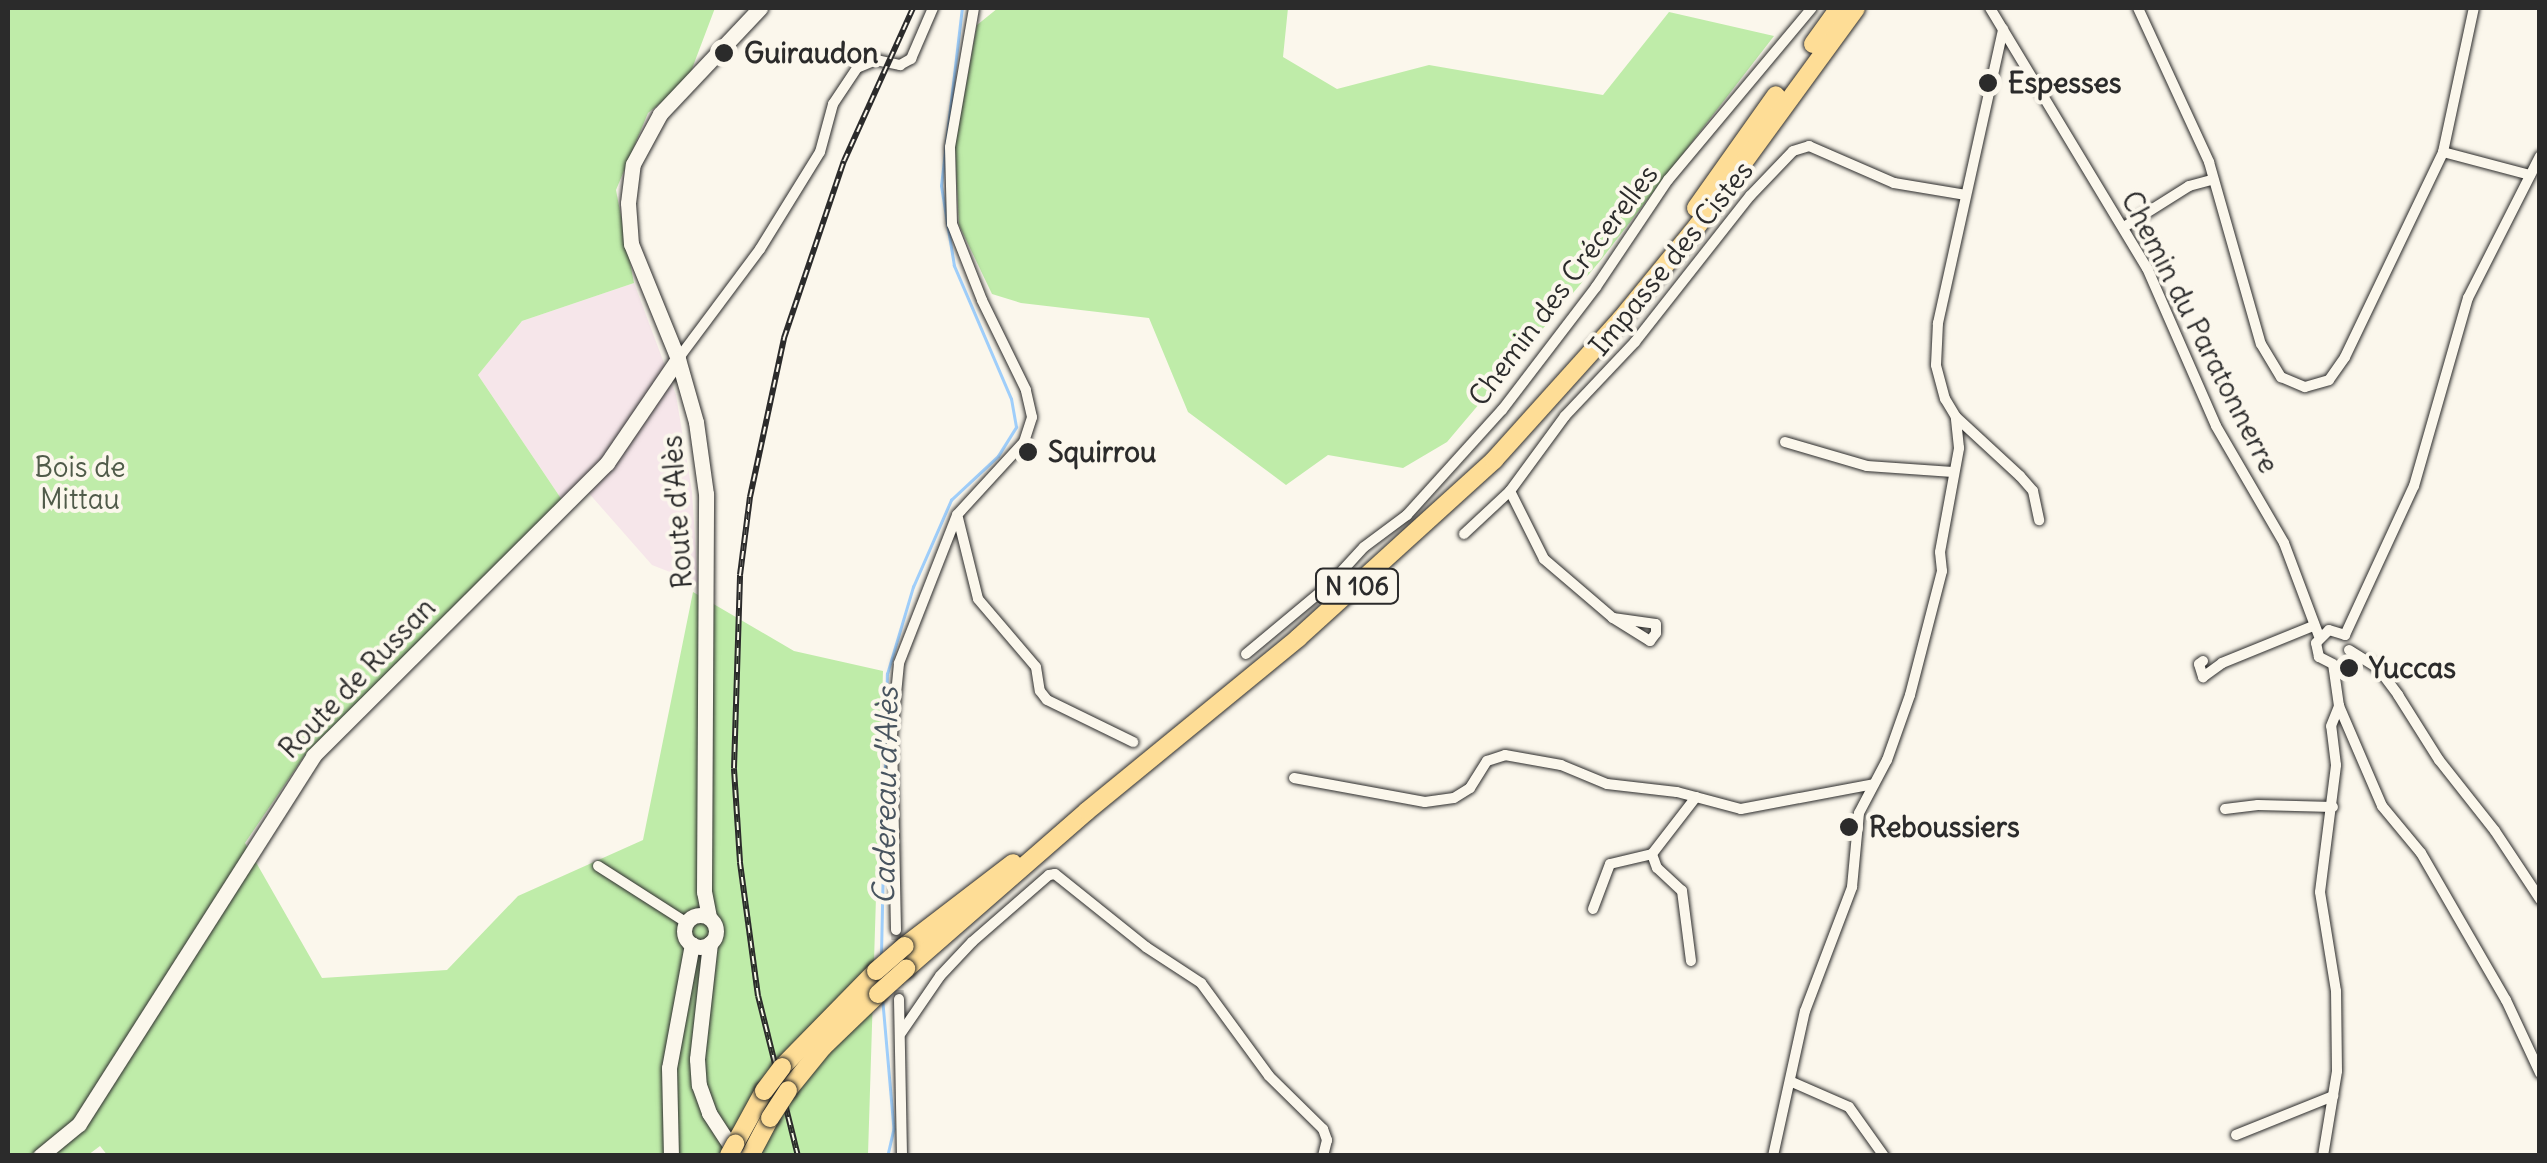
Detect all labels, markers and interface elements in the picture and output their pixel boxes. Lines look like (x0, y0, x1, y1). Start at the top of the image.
place label: Guiraudon (744, 36, 878, 70)
marker: Guiraudon (713, 42, 735, 64)
place label: Espesses (2008, 66, 2122, 100)
marker: Espesses (1977, 72, 1999, 94)
street label: Impasse des Cistes (1582, 154, 1760, 362)
street label: Chemin des Crécerelles (1461, 158, 1665, 412)
street label: Chemin du Paratonnerre (2114, 185, 2286, 479)
street label: Route d'Alès (655, 434, 699, 590)
place label: Squirrou (1048, 435, 1156, 469)
marker: Squirrou (1017, 441, 1039, 463)
park label: Bois de Mittau (34, 450, 126, 516)
road number: N 106 (1314, 566, 1400, 606)
street label: Route de Russan (272, 591, 442, 765)
place label: Yuccas (2369, 651, 2456, 685)
marker: Yuccas (2338, 657, 2360, 679)
water label: Cadereau d'Alès (865, 687, 905, 905)
place label: Reboussiers (1869, 810, 2020, 844)
marker: Reboussiers (1838, 816, 1860, 838)

